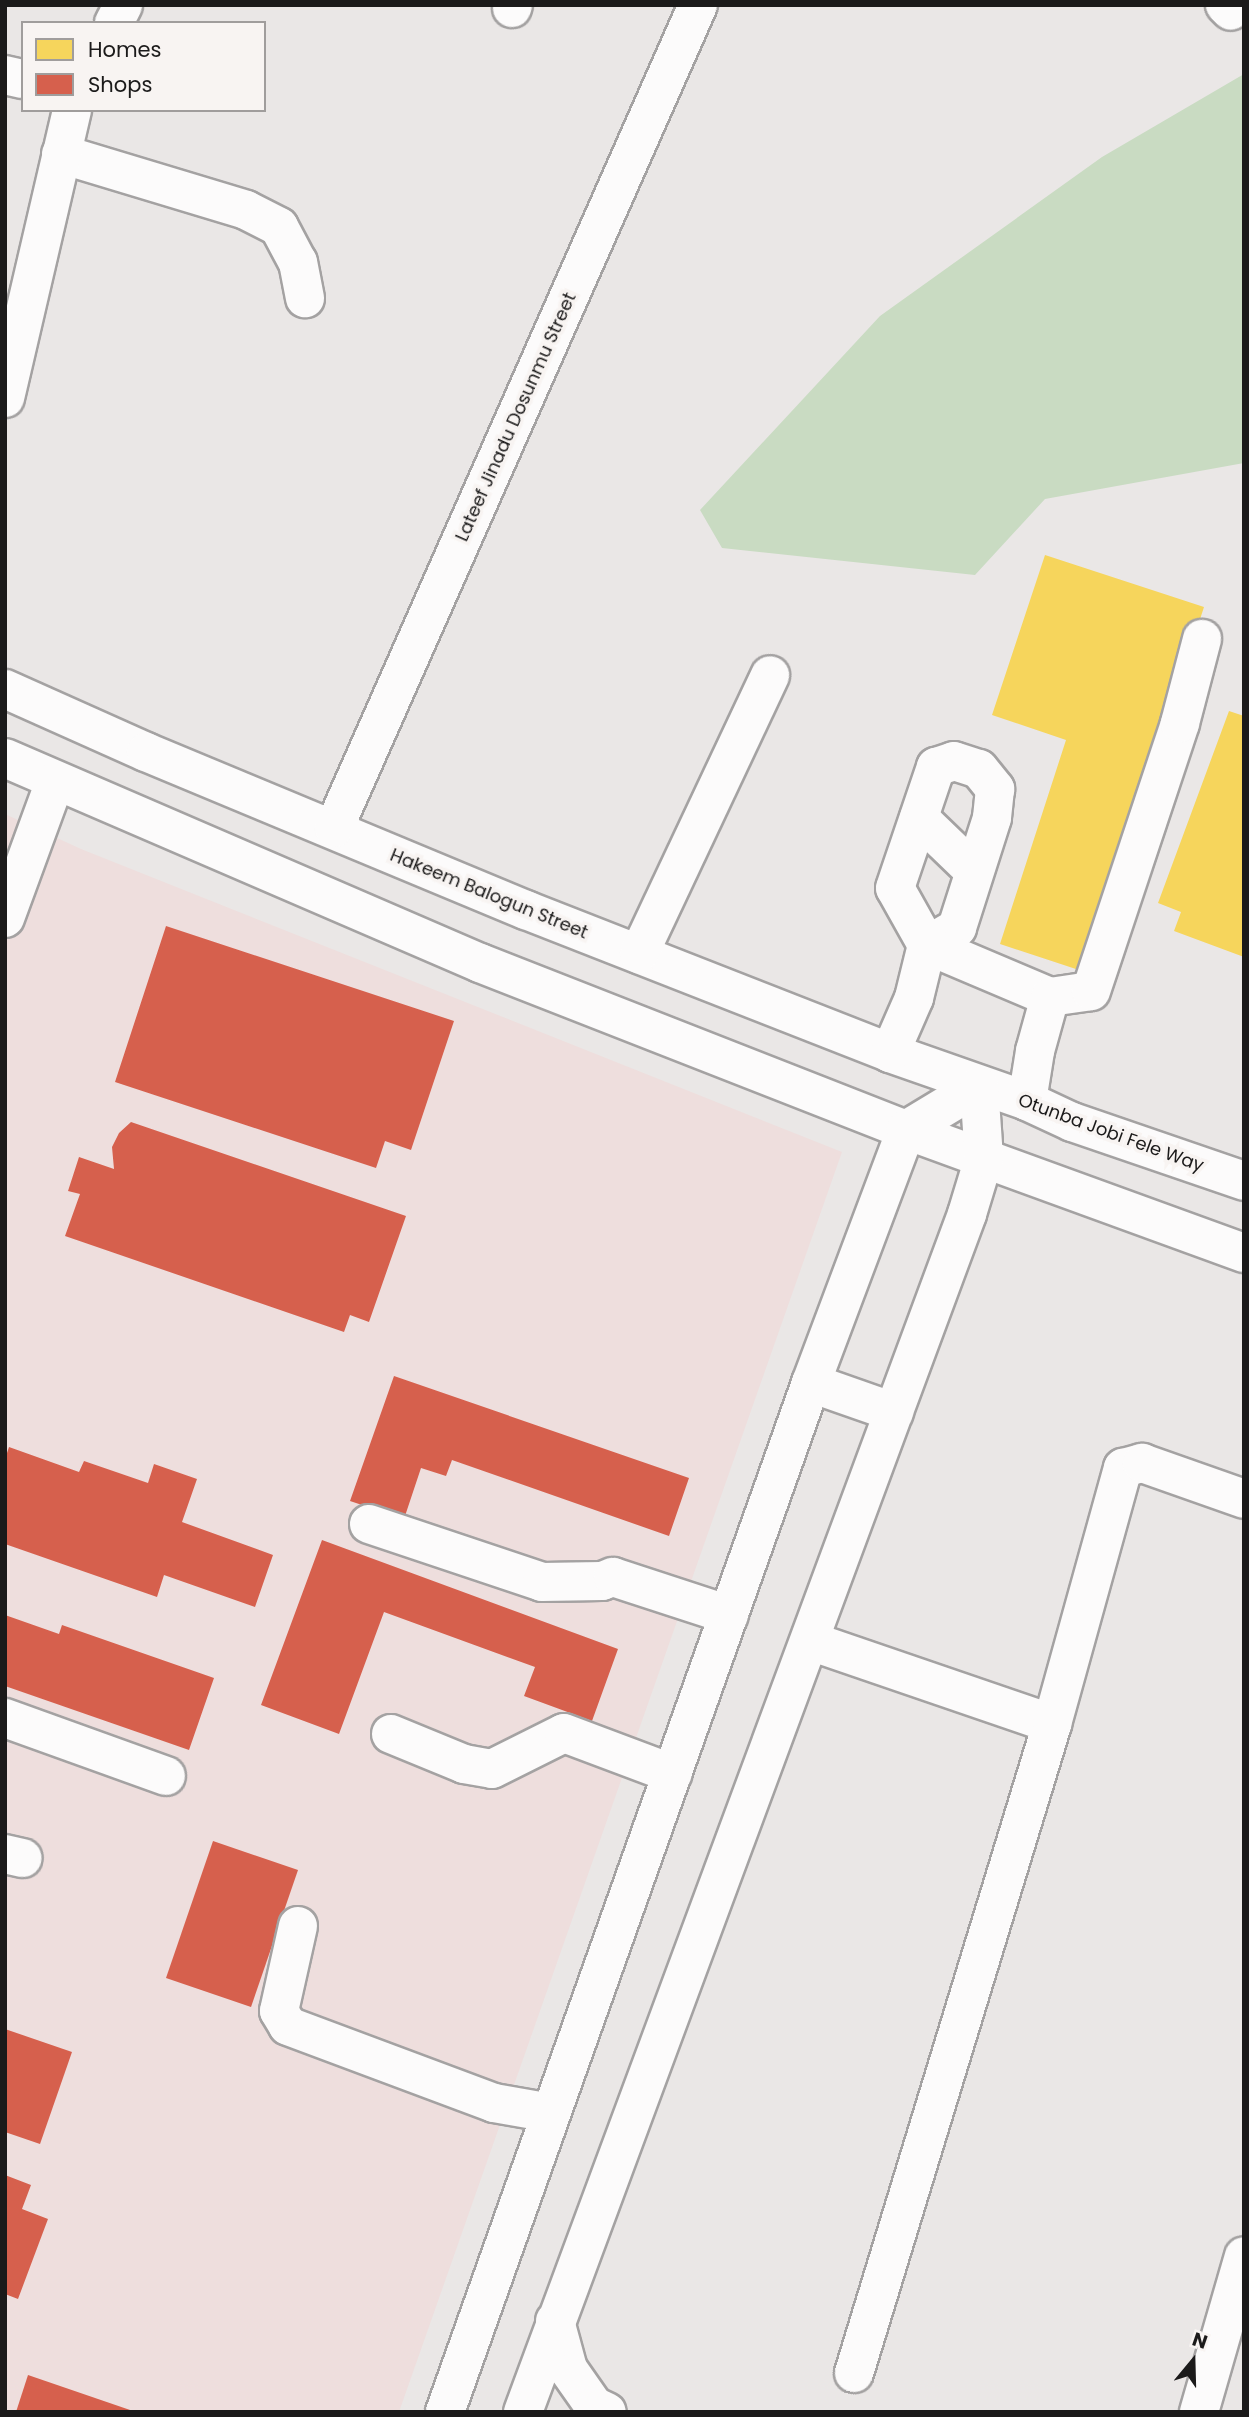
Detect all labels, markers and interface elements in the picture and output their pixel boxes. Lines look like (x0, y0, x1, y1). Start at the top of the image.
legend (21, 21, 266, 112)
text: Homes (88, 35, 162, 64)
text: Shops (88, 70, 152, 99)
street label: Lateef Jinadu Dosunmu Street (451, 289, 581, 545)
street label: Hakeem Balogun Street (387, 844, 591, 944)
street label: Otunba Jobi Fele Way (1015, 1089, 1207, 1177)
north arrow (1158, 2326, 1228, 2396)
text: N (1189, 2326, 1211, 2356)

